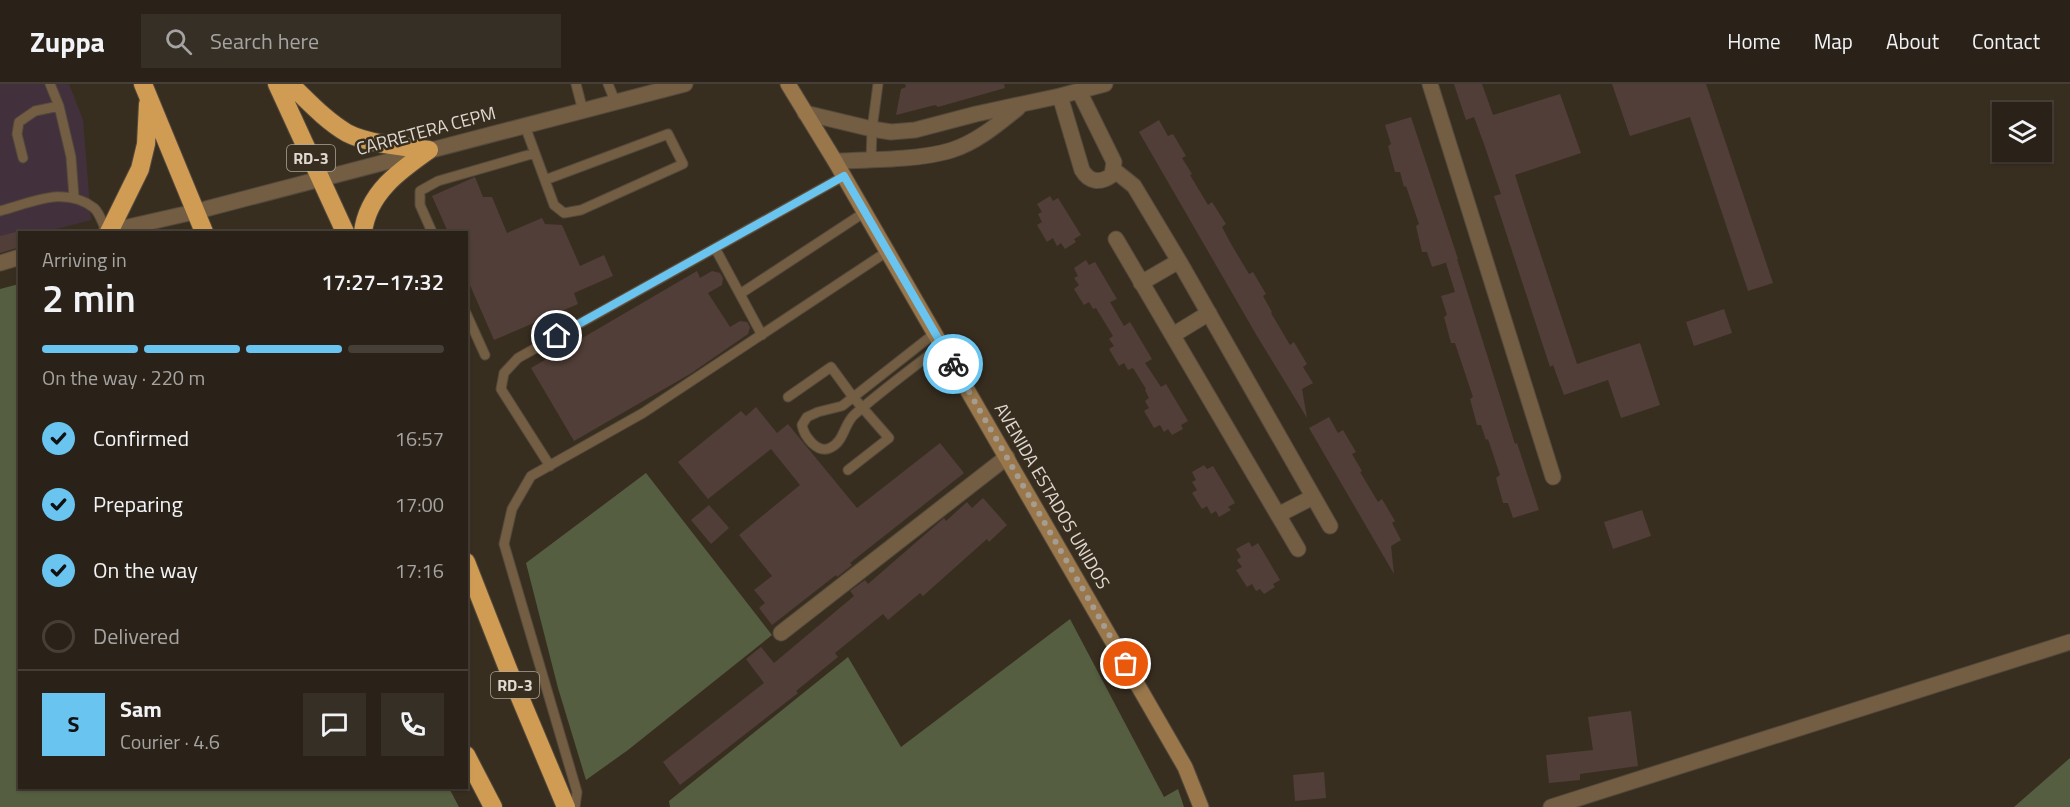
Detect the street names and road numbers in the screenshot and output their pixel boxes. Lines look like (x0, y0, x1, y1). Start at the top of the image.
street label: CARRETERA CEPM (353, 99, 499, 162)
road number: RD-3 (287, 145, 335, 171)
street label: AVENIDA ESTADOS UNIDOS (988, 398, 1117, 594)
road number: RD-3 (491, 672, 539, 698)

